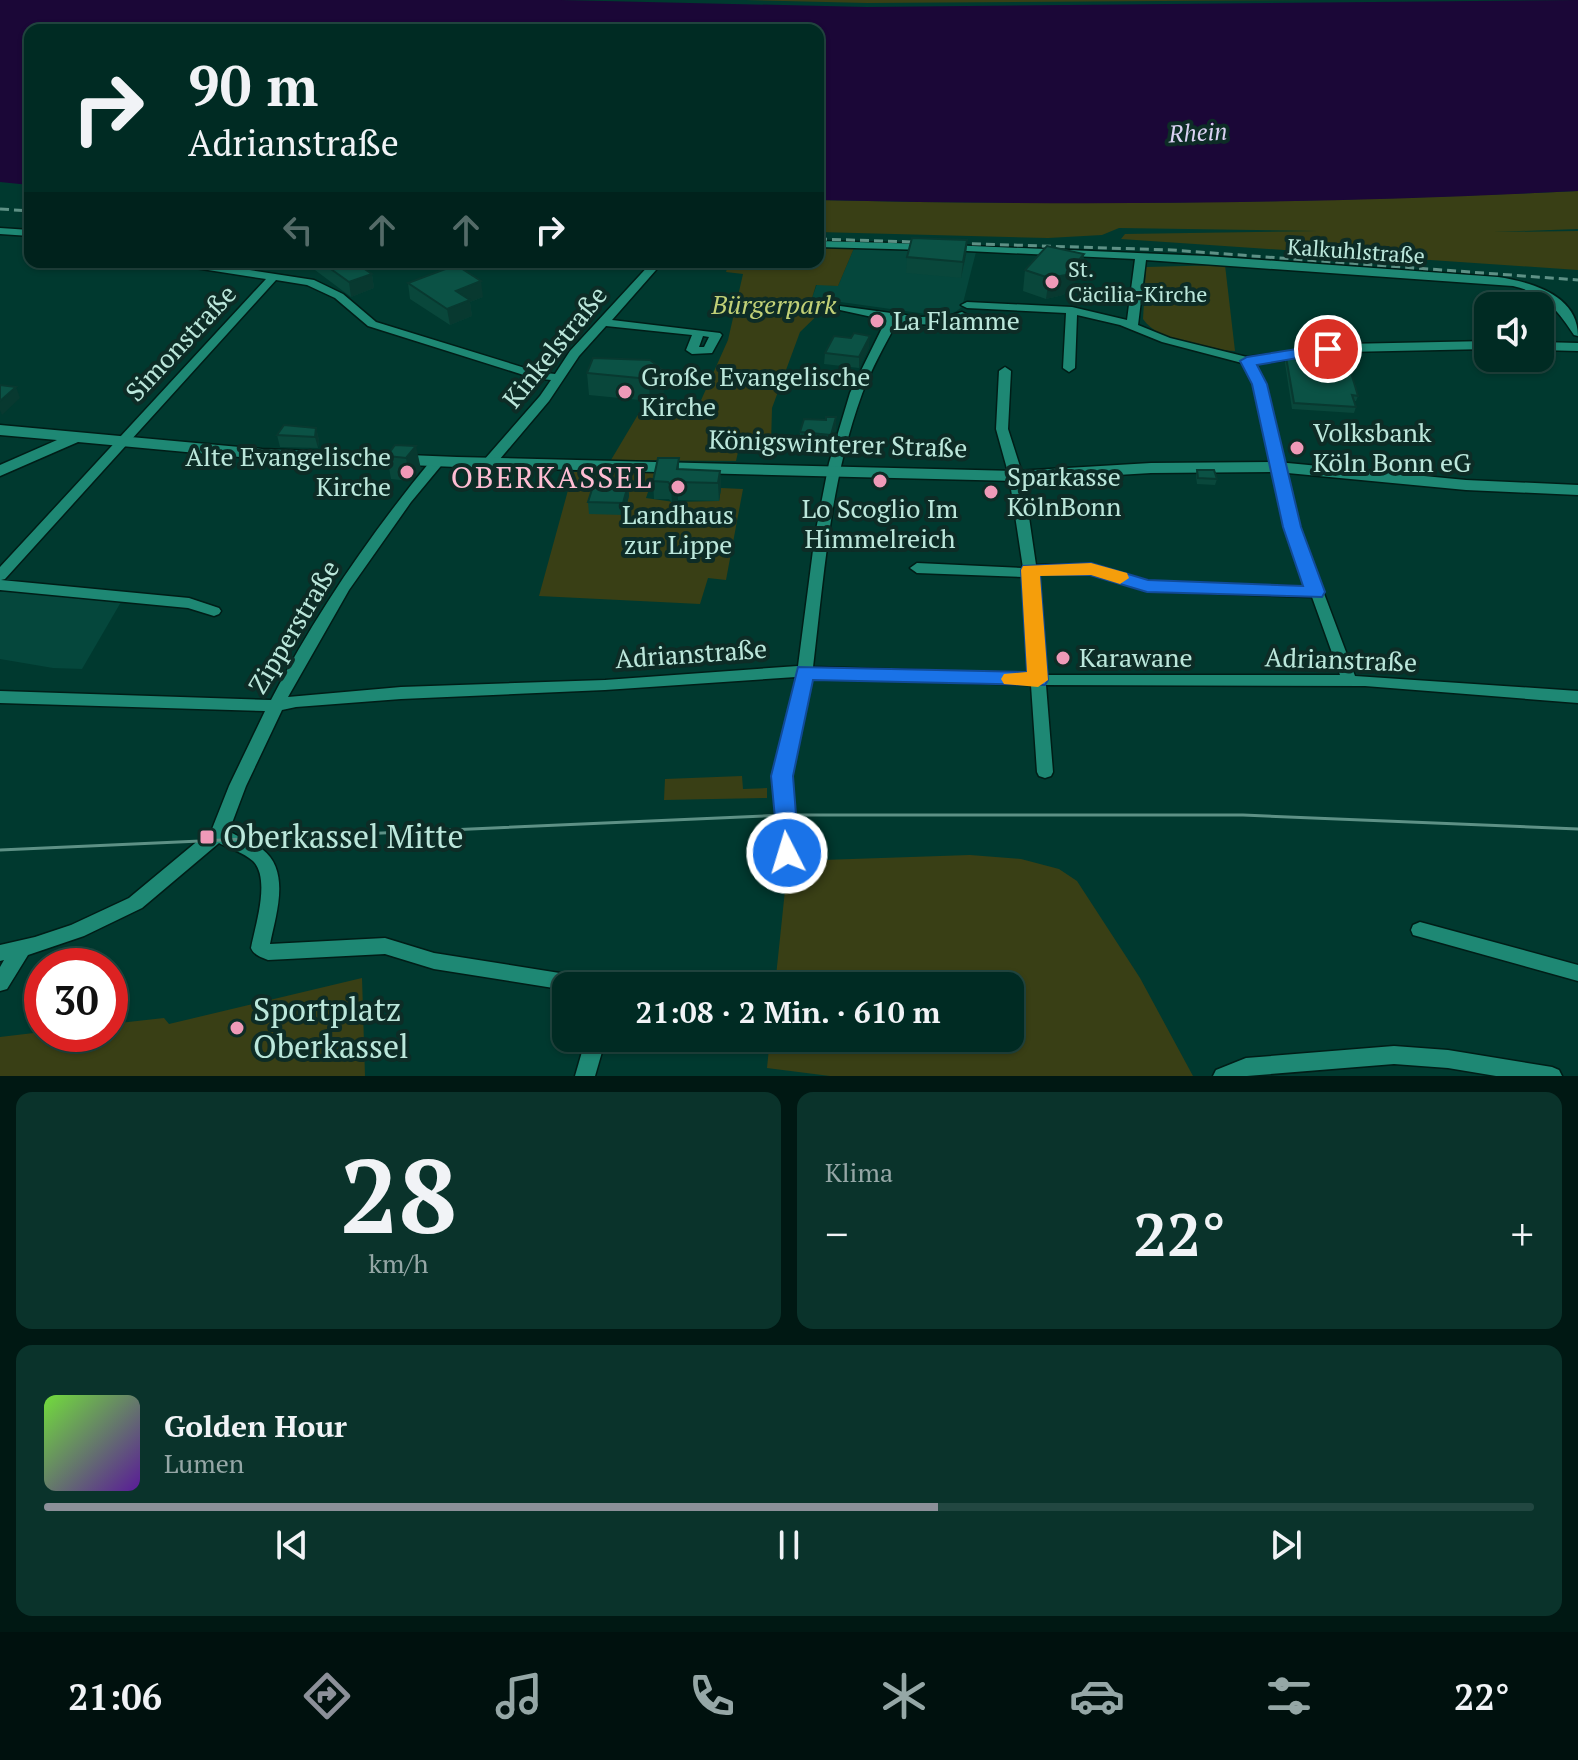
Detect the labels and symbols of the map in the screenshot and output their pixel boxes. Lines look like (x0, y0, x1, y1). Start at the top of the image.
water label: Rhein (1167, 114, 1228, 150)
street label: Kalkuhlstraße (1286, 231, 1426, 270)
place label: St. Cäcilia-Kirche (1068, 254, 1207, 308)
marker: St. Cäcilia-Kirche (1043, 273, 1061, 291)
street label: Simonstraße (117, 277, 243, 408)
street label: Kinkelstraße (495, 278, 614, 414)
park label: Bürgerpark (711, 287, 837, 321)
place label: La Flamme (893, 303, 1020, 337)
marker: La Flamme (868, 312, 886, 330)
pin (1294, 315, 1362, 383)
place label: Große Evangelische Kirche (641, 359, 870, 423)
marker: Große Evangelische Kirche (616, 383, 634, 401)
place label: Volksbank Köln Bonn eG (1313, 415, 1471, 479)
street label: Königswinterer Straße (708, 421, 968, 465)
place label: Alte Evangelische Kirche (185, 439, 391, 503)
marker: Volksbank Köln Bonn eG (1288, 439, 1306, 457)
district label: OBERKASSEL (451, 457, 653, 497)
place label: Sparkasse KölnBonn (1007, 459, 1121, 523)
marker: Alte Evangelische Kirche (398, 463, 416, 481)
marker: Lo Scoglio Im Himmelreich (871, 472, 889, 490)
marker: Landhaus zur Lippe (669, 478, 687, 496)
marker: Sparkasse KölnBonn (982, 483, 1000, 501)
place label: Lo Scoglio Im Himmelreich (802, 491, 958, 555)
place label: Landhaus zur Lippe (622, 497, 734, 561)
street label: Zipperstraße (240, 553, 346, 699)
street label: Adrianstraße (614, 631, 768, 675)
street label: Adrianstraße (1264, 639, 1418, 679)
place label: Karawane (1079, 640, 1193, 674)
marker: Karawane (1054, 649, 1072, 667)
position arrow (745, 811, 829, 895)
place label: Oberkassel Mitte (223, 815, 464, 857)
marker: Oberkassel Mitte (198, 828, 216, 846)
speed limit sign: 30 (24, 948, 128, 1052)
place label: Sportplatz Oberkassel (253, 988, 409, 1067)
marker: Sportplatz Oberkassel (228, 1019, 246, 1037)

